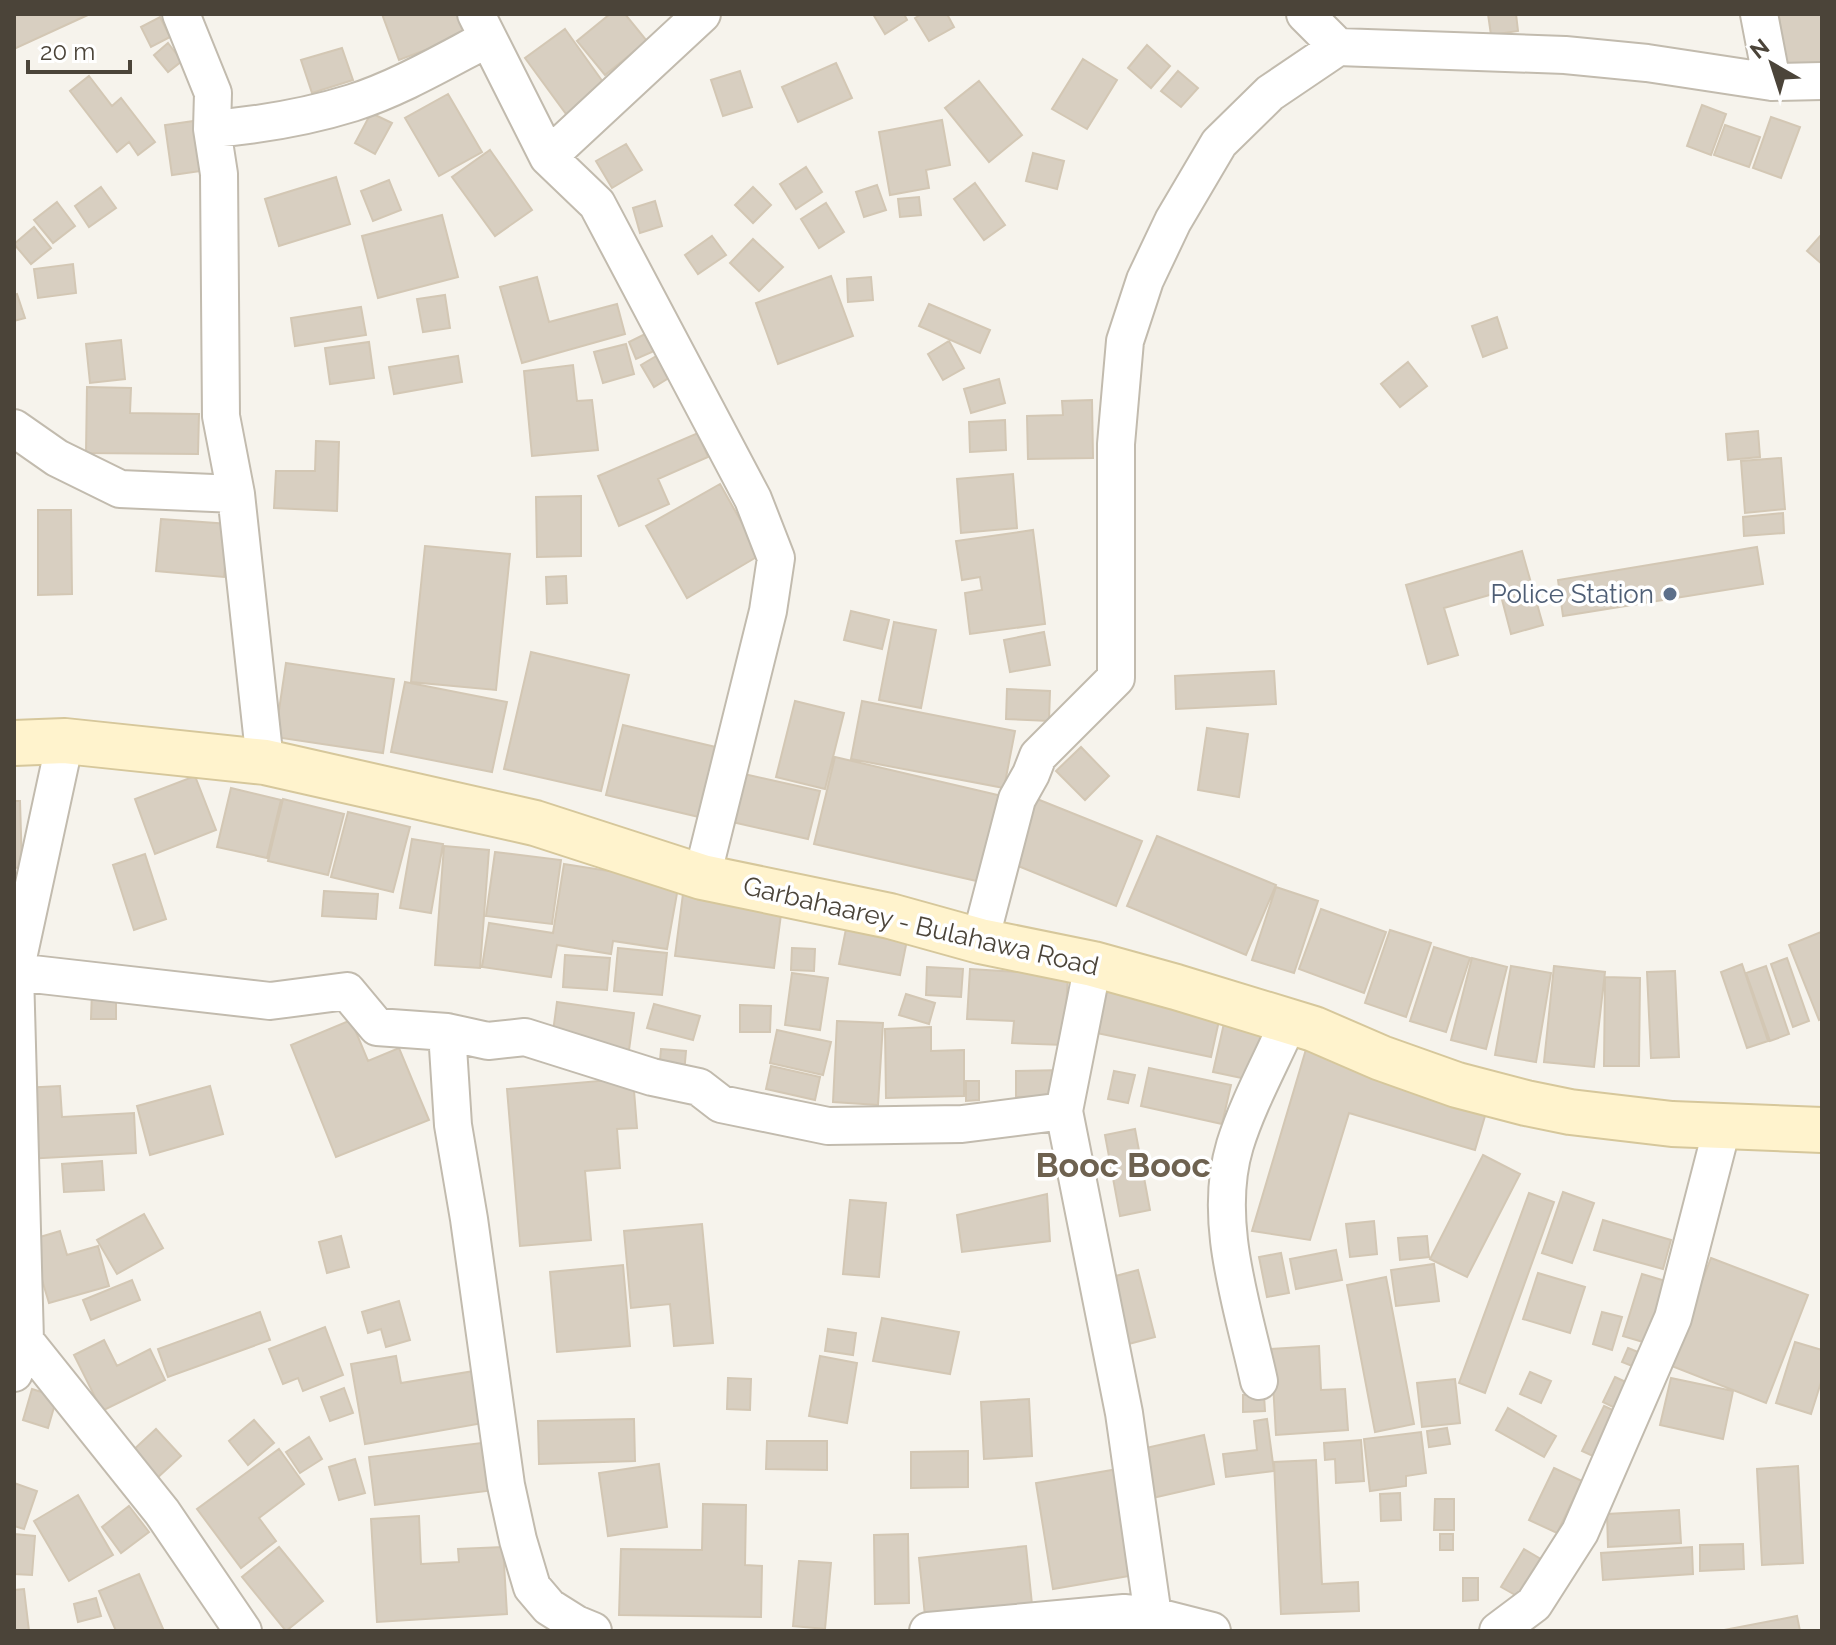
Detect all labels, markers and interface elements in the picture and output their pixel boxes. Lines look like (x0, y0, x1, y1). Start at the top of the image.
scale bar (28, 24, 130, 74)
north arrow (1732, 24, 1812, 104)
text: N (1745, 33, 1774, 64)
text: 20 m (40, 37, 95, 66)
place label: Police Station (1490, 579, 1654, 609)
marker: Police Station (1661, 585, 1679, 603)
street label: Garbahaarey - Bulahawa Road (740, 870, 1102, 982)
district label: Booc Booc (1035, 1145, 1211, 1185)

